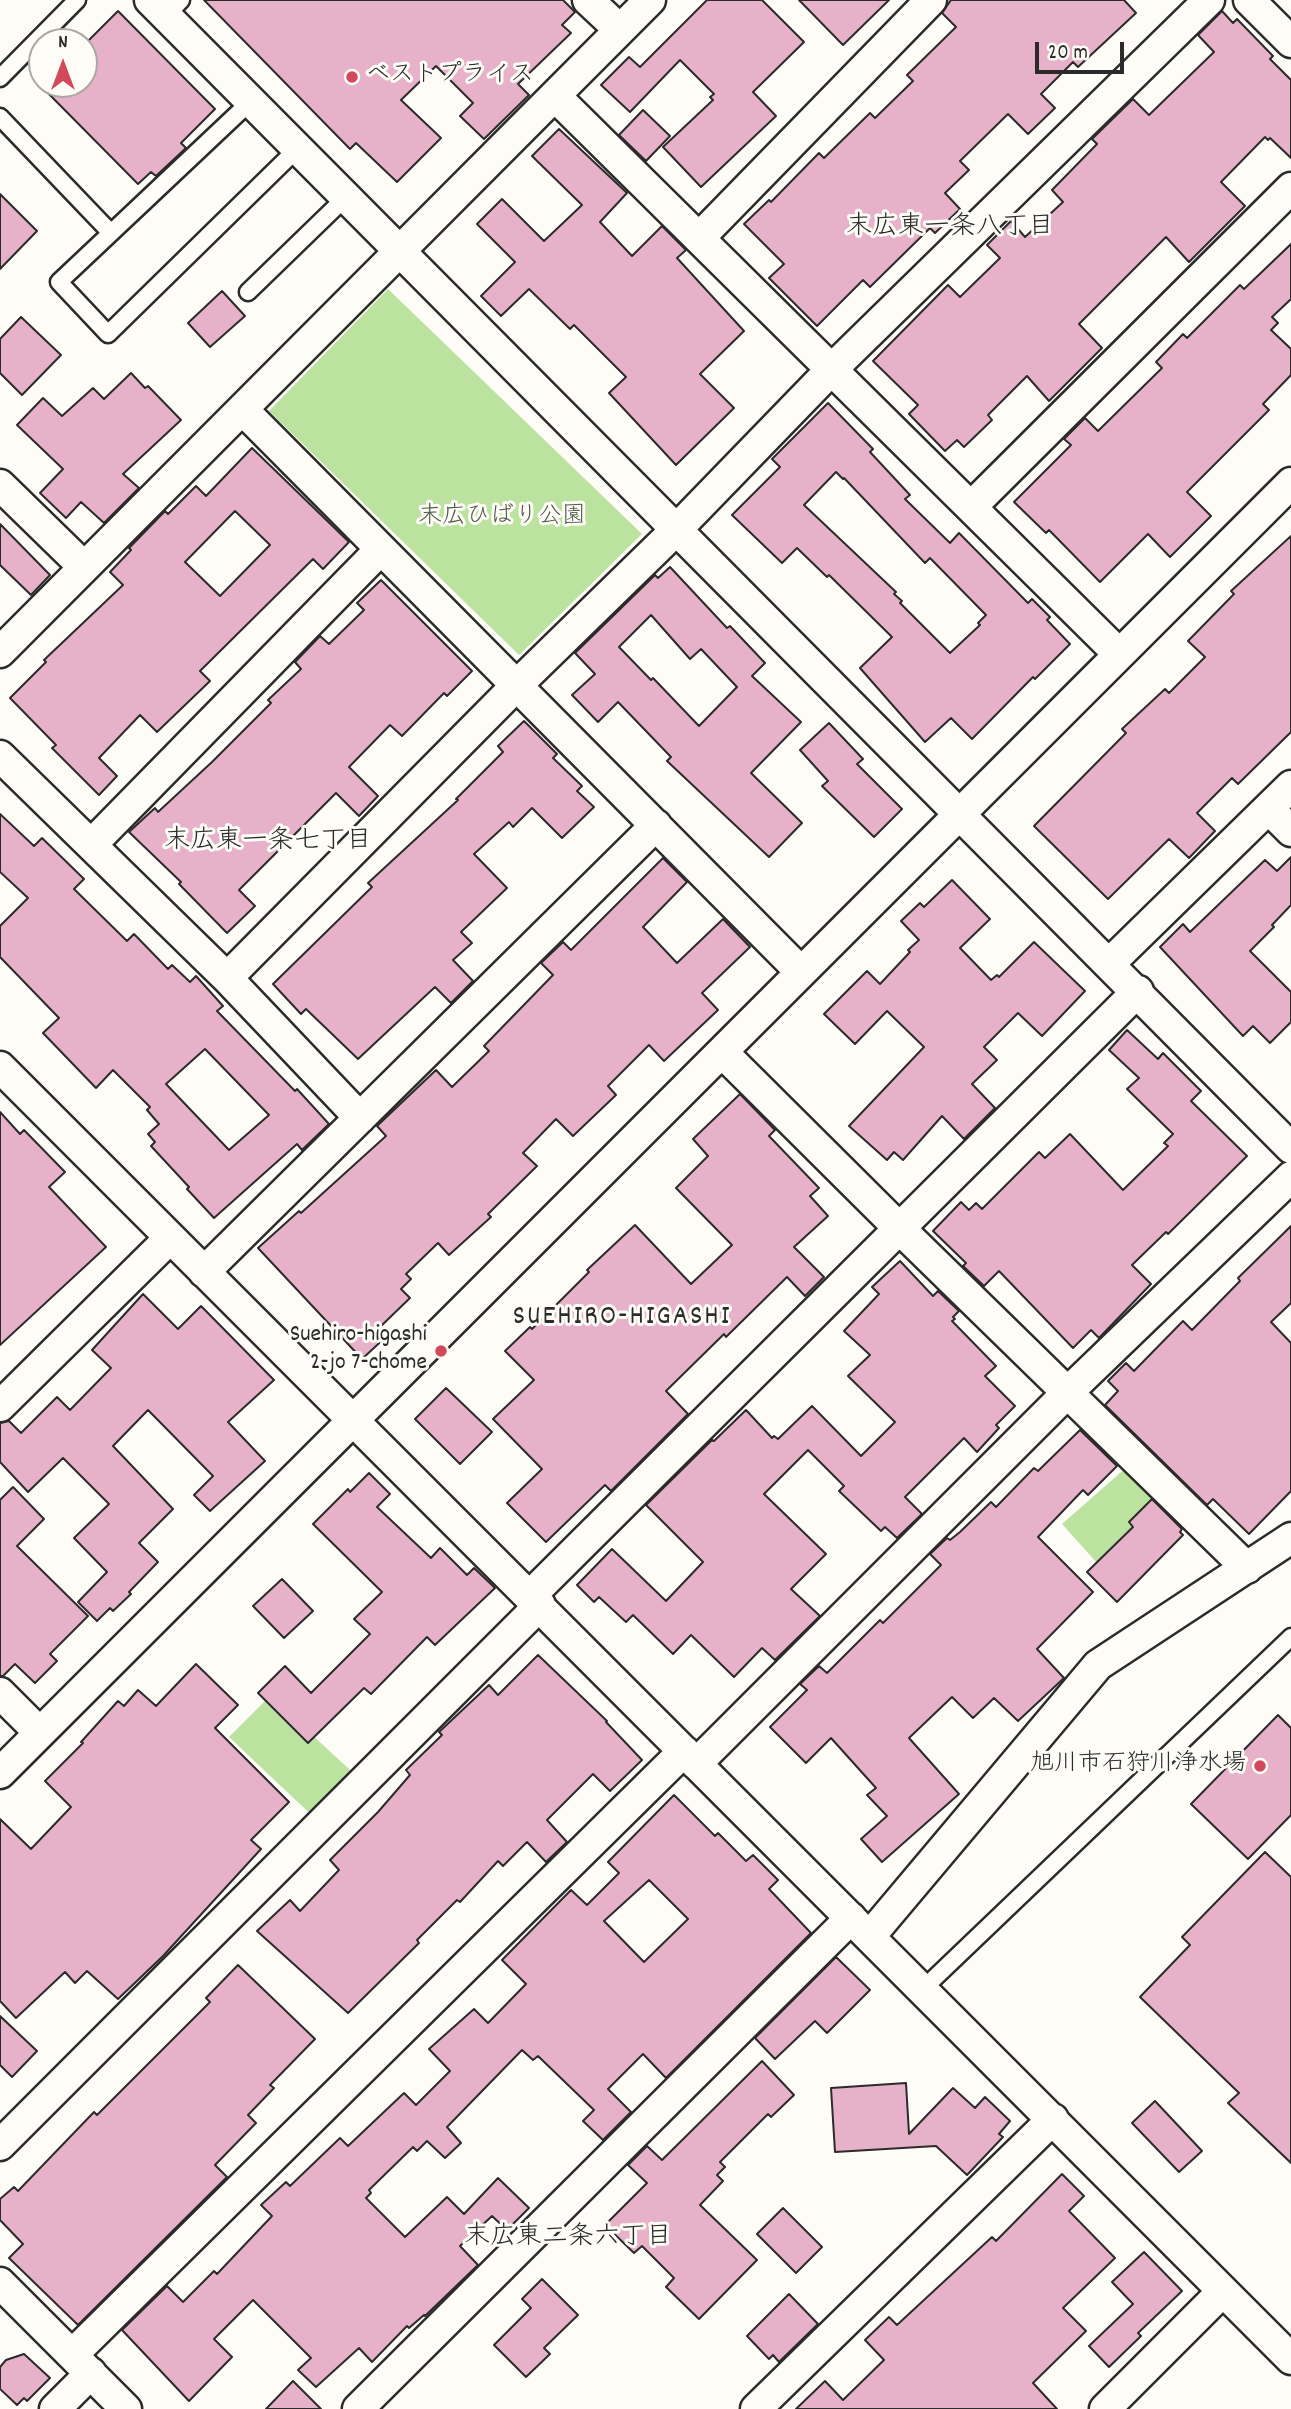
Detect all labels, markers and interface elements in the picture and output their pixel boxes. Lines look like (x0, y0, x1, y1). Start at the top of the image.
north arrow (28, 28, 98, 98)
scale bar (1039, 28, 1128, 72)
text: N (58, 30, 68, 57)
text: 20 m (1048, 39, 1088, 69)
place label: ベストプライス (366, 63, 534, 91)
marker: ベストプライス (344, 69, 360, 85)
district label: 末広東一条八丁目 (846, 213, 1054, 245)
park label: 末広ひばり公園 (418, 505, 586, 533)
district label: 末広東一条七丁目 (164, 827, 372, 859)
district label: SUEHIRO-HIGASHI (515, 1302, 729, 1336)
place label: Suehiro-higashi 2-jo 7-chome (290, 1323, 427, 1379)
marker: Suehiro-higashi 2-jo 7-chome (433, 1343, 449, 1359)
place label: 旭川市石狩川浄水場 (1030, 1752, 1246, 1780)
marker: 旭川市石狩川浄水場 (1252, 1758, 1268, 1774)
district label: 末広東二条六丁目 (464, 2223, 672, 2255)

